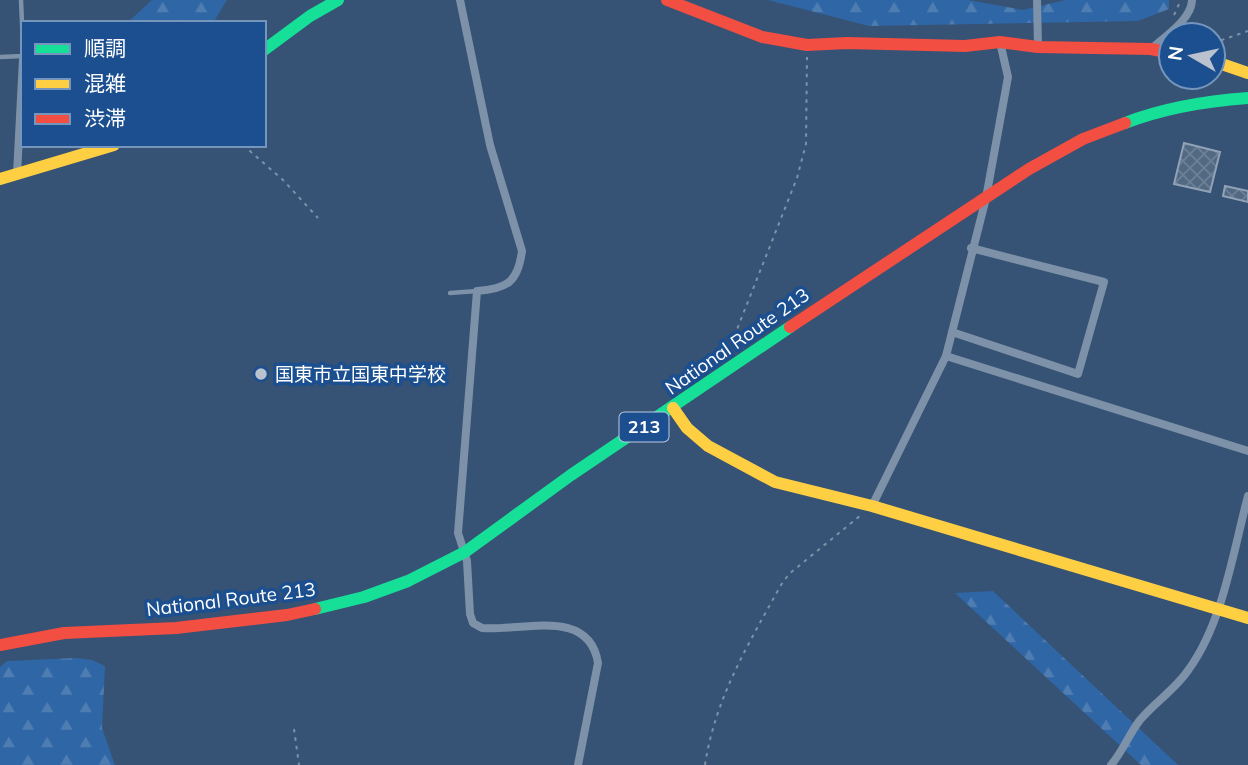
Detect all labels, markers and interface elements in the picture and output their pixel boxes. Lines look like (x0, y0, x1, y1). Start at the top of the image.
legend (21, 21, 266, 147)
north arrow (1157, 21, 1227, 91)
text: 順調 (84, 35, 126, 61)
text: N (1162, 44, 1188, 62)
text: 混雑 (84, 70, 126, 96)
text: 渋滞 (84, 105, 126, 131)
street label: National Route 213 (660, 282, 814, 400)
place label: 国東市立国東中学校 (275, 362, 446, 386)
marker: 国東市立国東中学校 (253, 366, 269, 382)
road number: 213 (620, 412, 668, 442)
street label: National Route 213 (145, 577, 317, 621)

